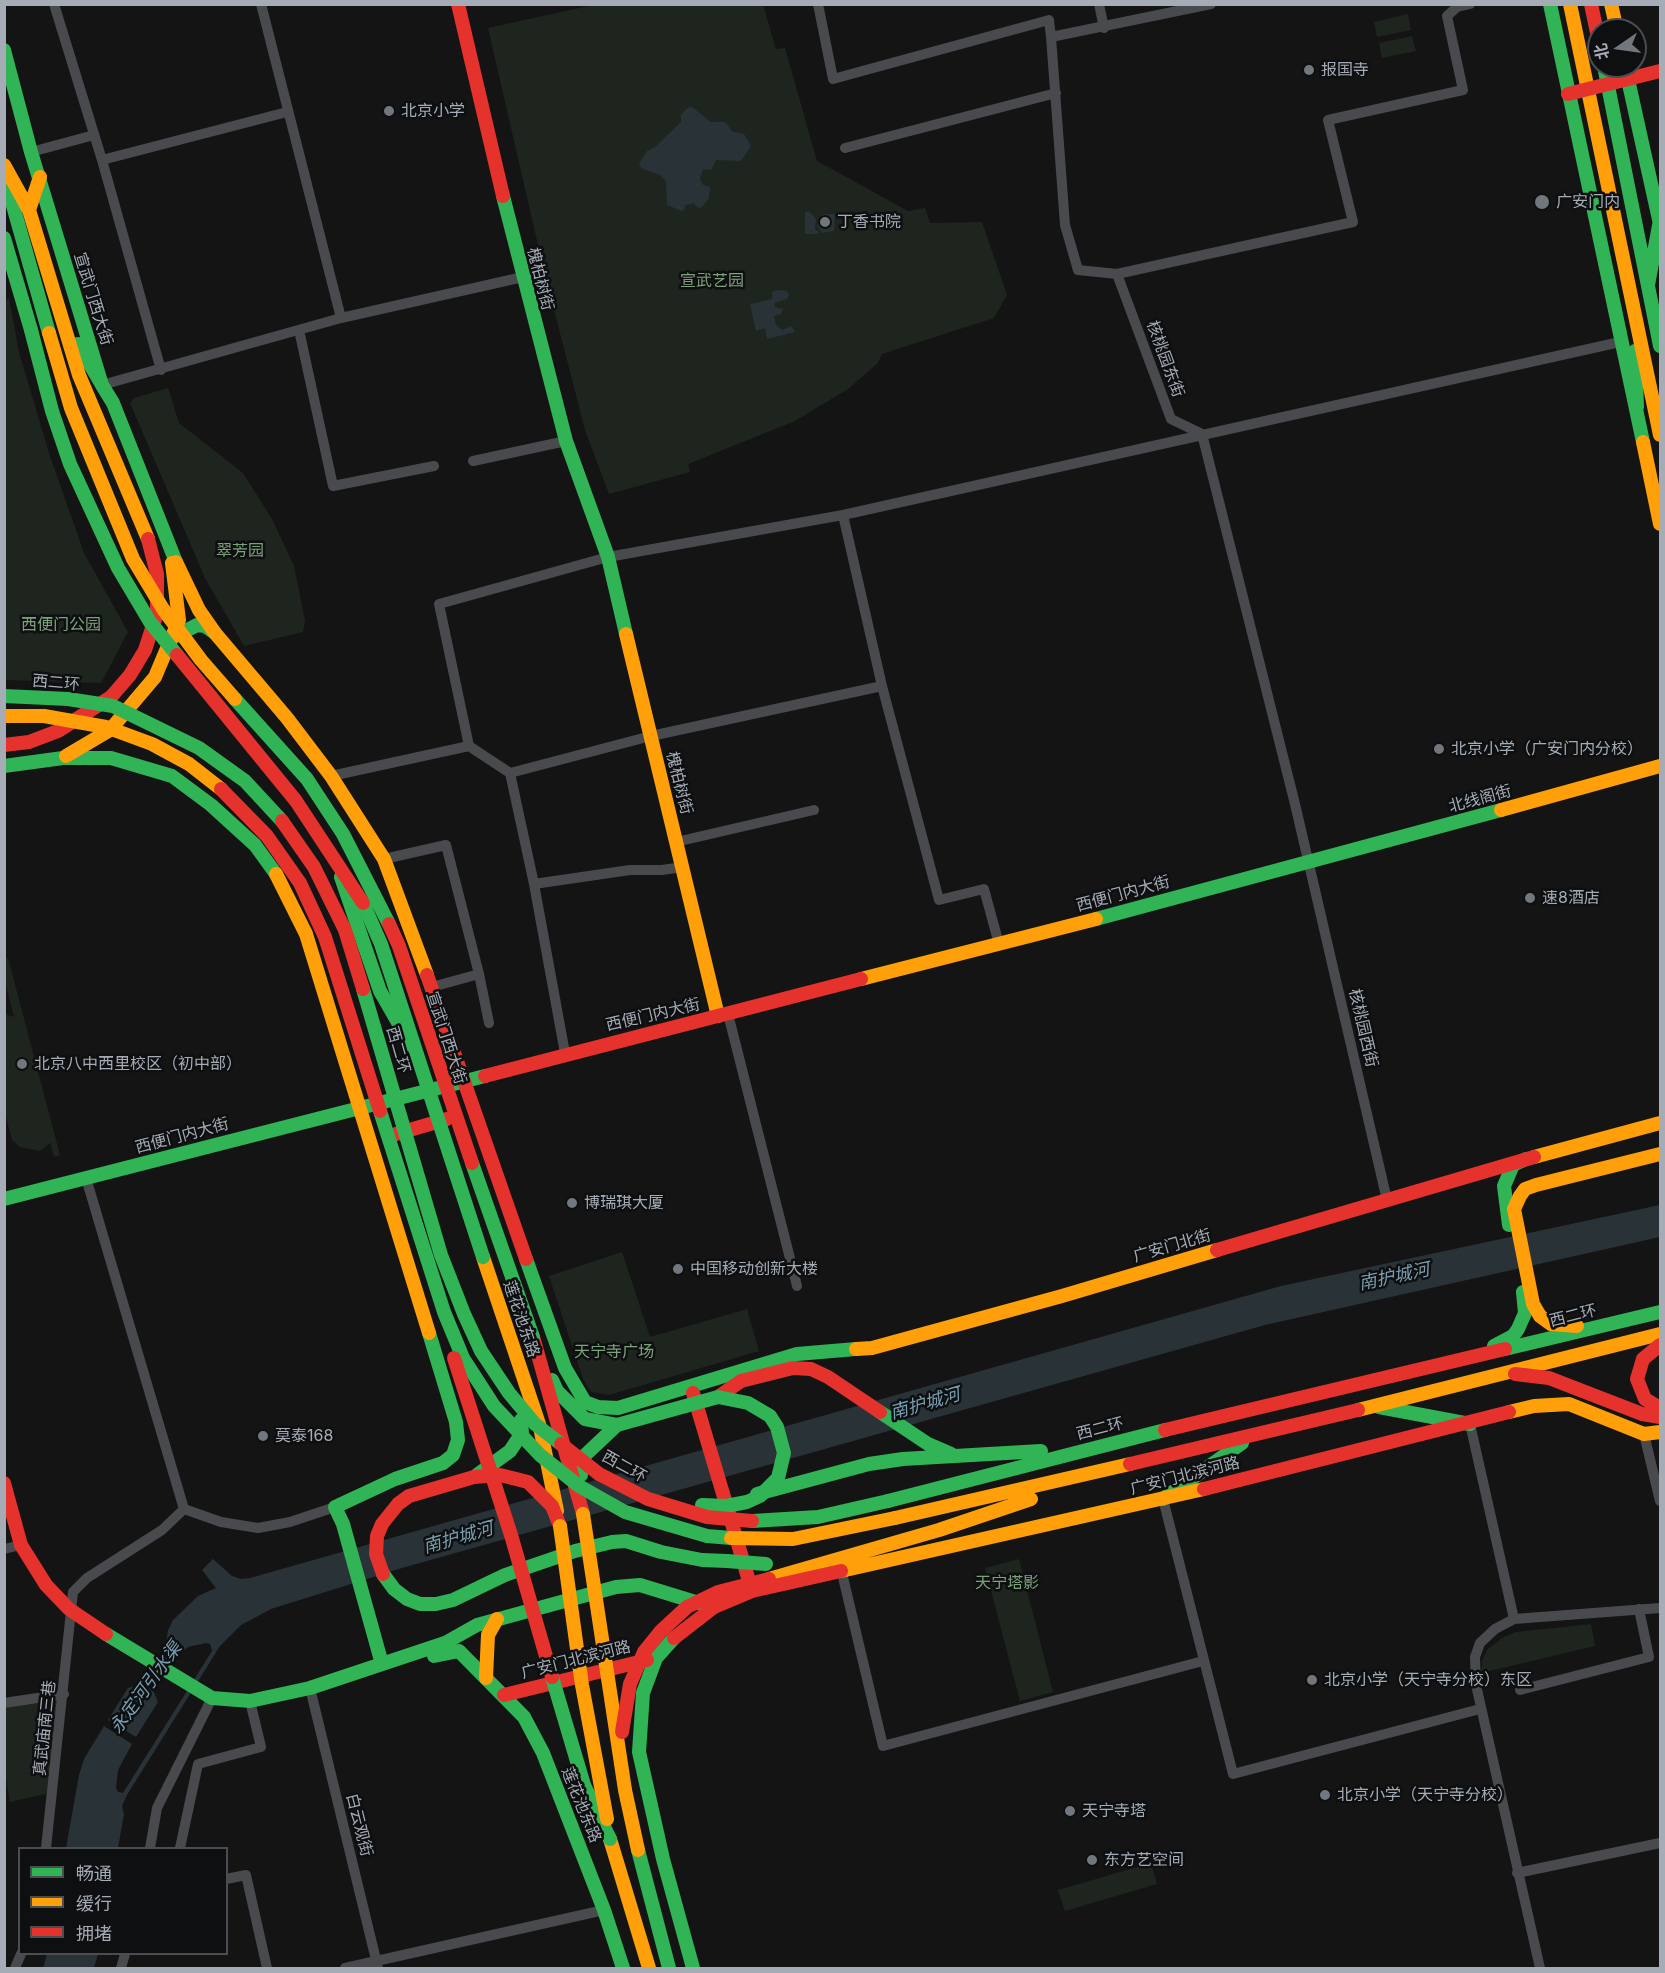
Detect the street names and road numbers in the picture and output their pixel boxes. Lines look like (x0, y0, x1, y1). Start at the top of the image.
street label: 槐柏树街 (523, 246, 557, 312)
street label: 宣武门西大街 (70, 250, 116, 348)
street label: 核桃园东街 (1142, 318, 1188, 400)
street label: 西二环 (31, 671, 81, 695)
street label: 槐柏树街 (662, 750, 696, 816)
street label: 北线阁街 (1447, 781, 1513, 817)
street label: 西便门内大街 (1074, 872, 1172, 916)
street label: 核桃园西街 (1345, 987, 1381, 1069)
street label: 宣武门西大街 (422, 989, 470, 1087)
street label: 西便门内大街 (604, 995, 702, 1035)
street label: 西二环 (382, 1024, 414, 1076)
street label: 西便门内大街 (133, 1114, 231, 1158)
street label: 广安门北街 (1131, 1226, 1213, 1266)
street label: 莲花池东路 (499, 1278, 543, 1360)
street label: 西二环 (1547, 1301, 1599, 1331)
street label: 西二环 (1074, 1414, 1126, 1444)
street label: 西二环 (598, 1447, 650, 1487)
street label: 广安门北滨河路 (1128, 1453, 1242, 1499)
street label: 广安门北滨河路 (519, 1637, 633, 1683)
street label: 真武庙南三巷 (30, 1679, 60, 1777)
street label: 莲花池东路 (557, 1764, 605, 1846)
street label: 白云观街 (342, 1792, 376, 1858)

